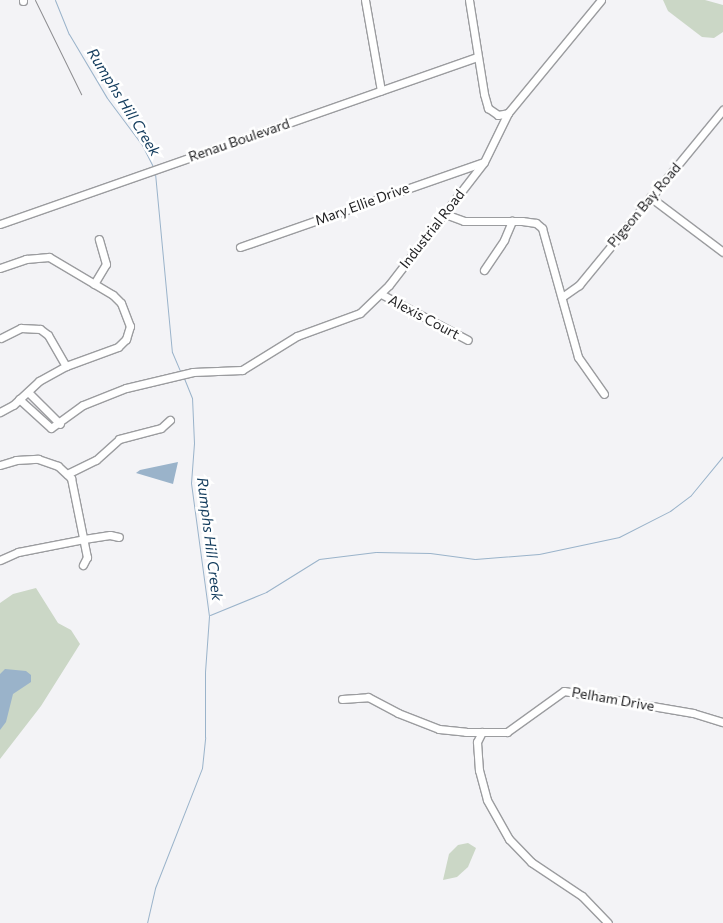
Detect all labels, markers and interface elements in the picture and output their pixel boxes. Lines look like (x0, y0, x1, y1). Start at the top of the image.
water label: Rumphs Hill Creek (83, 45, 165, 159)
street label: Renau Boulevard (186, 115, 292, 165)
street label: Pigeon Bay Road (604, 159, 684, 251)
street label: Mary Ellie Drive (313, 179, 411, 229)
street label: Industrial Road (396, 186, 468, 272)
street label: Alexis Court (386, 291, 462, 343)
water label: Rumphs Hill Creek (194, 476, 226, 602)
street label: Pelham Drive (570, 683, 656, 715)

